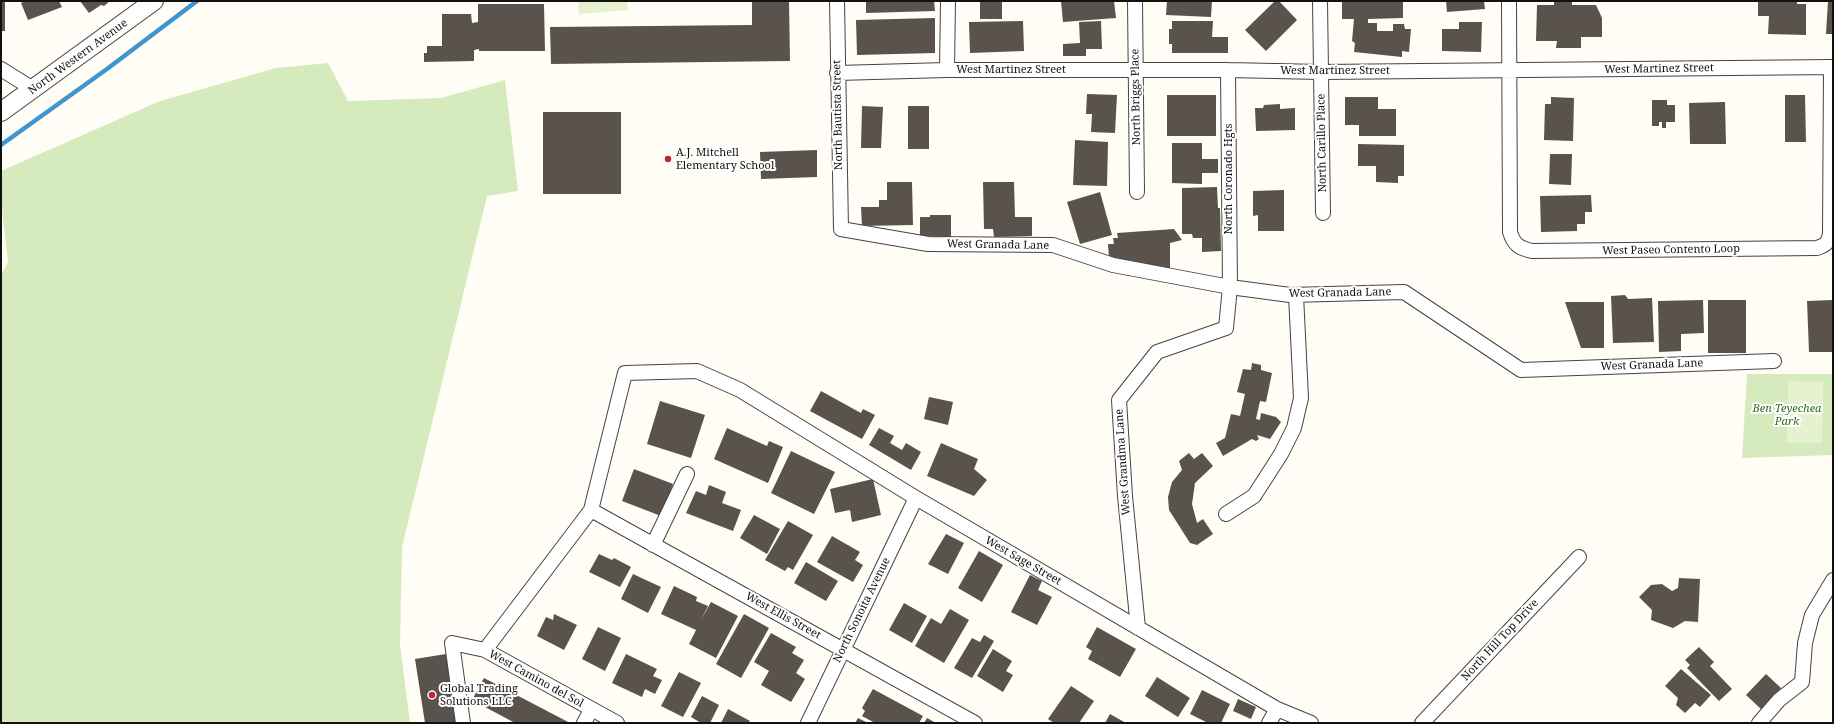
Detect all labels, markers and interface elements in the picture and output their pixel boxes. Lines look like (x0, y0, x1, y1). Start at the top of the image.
street label: North Western Avenue (26, 17, 130, 97)
street label: North Briggs Place (1129, 49, 1143, 145)
street label: North Bautista Street (830, 60, 846, 170)
street label: West Martinez Street (1604, 61, 1714, 77)
street label: West Martinez Street (956, 63, 1066, 77)
street label: West Martinez Street (1280, 64, 1390, 78)
street label: North Carillo Place (1315, 93, 1329, 193)
street label: North Coronado Hgts (1222, 124, 1236, 234)
place label: A.J. Mitchell Elementary School (676, 146, 774, 172)
marker: A.J. Mitchell Elementary School (663, 154, 673, 164)
street label: West Granada Lane (947, 238, 1049, 252)
street label: West Paseo Contento Loop (1602, 242, 1740, 258)
street label: West Granada Lane (1289, 286, 1391, 300)
street label: West Granada Lane (1601, 357, 1703, 373)
park label: Ben Teyechea Park (1753, 402, 1821, 428)
street label: West Grandma Lane (1113, 408, 1133, 516)
street label: West Sage Street (982, 534, 1064, 588)
street label: North Sonoita Avenue (831, 555, 893, 665)
street label: West Ellis Street (743, 590, 823, 642)
street label: North Hill Top Drive (1459, 596, 1541, 684)
street label: West Camino del Sol (486, 647, 586, 711)
place label: Global Trading Solutions LLC (440, 682, 518, 708)
marker: Global Trading Solutions LLC (427, 690, 437, 700)

